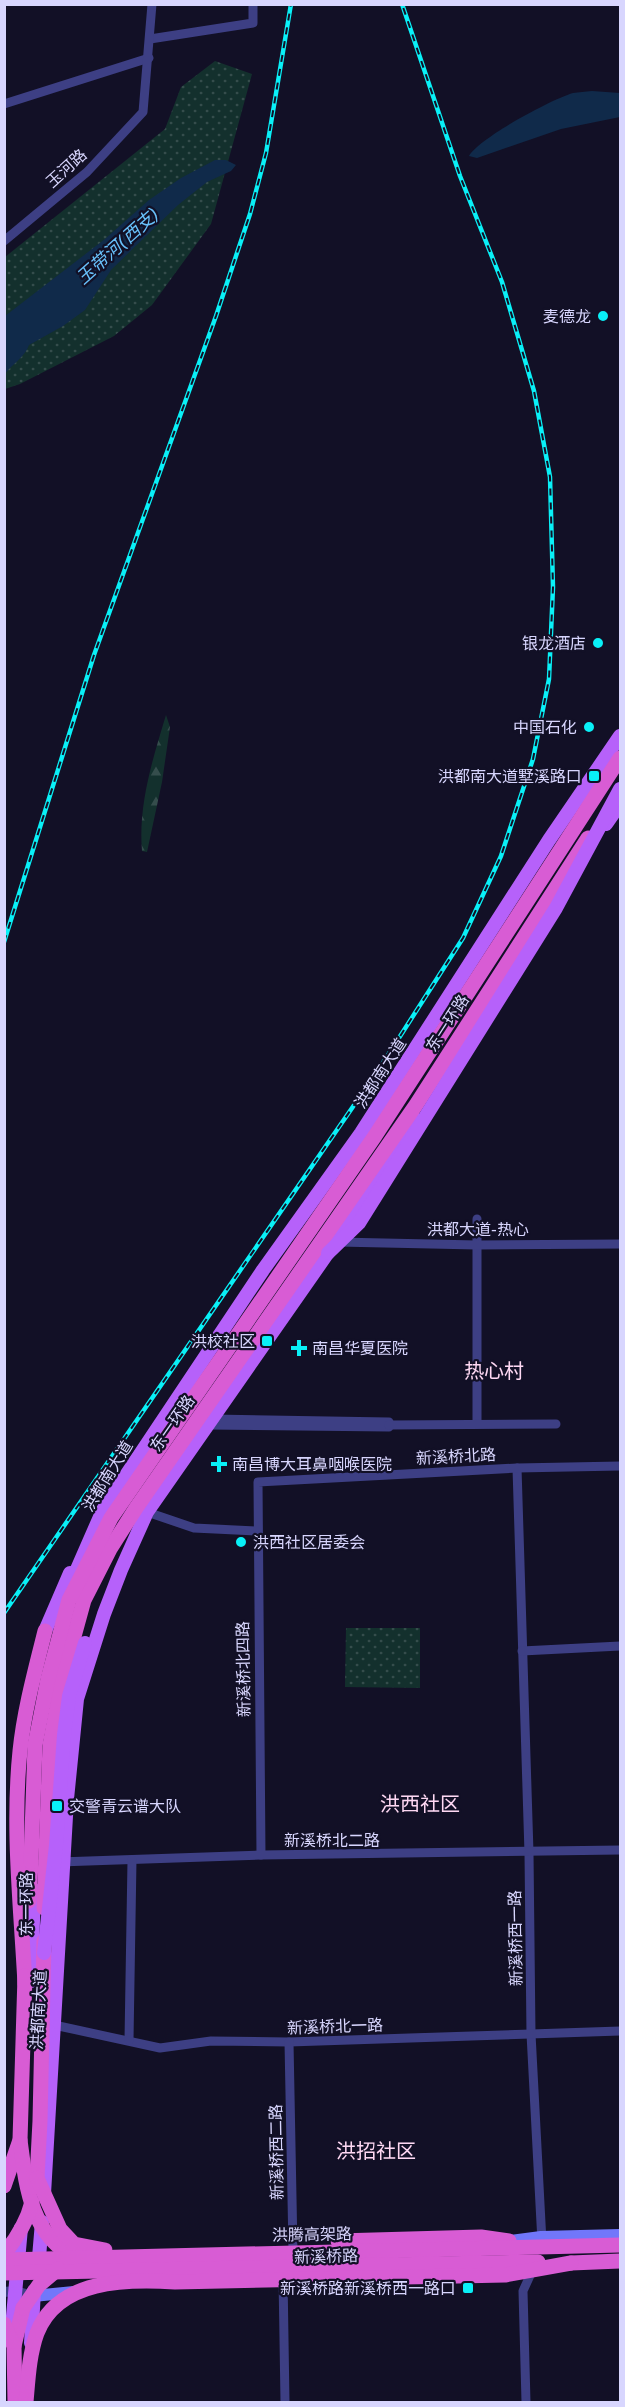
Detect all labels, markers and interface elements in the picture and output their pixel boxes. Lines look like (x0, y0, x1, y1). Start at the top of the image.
street label: 玉河路 (42, 145, 91, 191)
water label: 玉带河(西支) (72, 203, 163, 288)
place label: 麦德龙 (543, 307, 591, 326)
marker: 麦德龙 (596, 309, 610, 323)
place label: 银龙酒店 (522, 634, 586, 653)
marker: 银龙酒店 (591, 636, 605, 650)
place label: 中国石化 (513, 718, 577, 737)
marker: 中国石化 (582, 720, 596, 734)
place label: 洪都南大道墅溪路口 (438, 767, 582, 786)
marker: 洪都南大道墅溪路口 (587, 769, 601, 783)
street label: 东一环路 (422, 991, 473, 1055)
street label: 洪都南大道 (351, 1035, 410, 1112)
street label: 洪都大道-热心 (427, 1220, 529, 1239)
place label: 洪校社区 (191, 1332, 255, 1351)
marker: 洪校社区 (260, 1334, 274, 1348)
marker: 南昌华夏医院 (290, 1339, 308, 1357)
place label: 南昌华夏医院 (312, 1339, 408, 1358)
district label: 热心村 (464, 1359, 524, 1383)
street label: 东一环路 (146, 1392, 199, 1455)
street label: 洪都南大道 (78, 1437, 137, 1515)
street label: 新溪桥北路 (416, 1445, 496, 1468)
marker: 南昌博大耳鼻咽喉医院 (210, 1455, 228, 1473)
place label: 南昌博大耳鼻咽喉医院 (232, 1455, 392, 1474)
place label: 洪西社区居委会 (253, 1533, 365, 1552)
marker: 洪西社区居委会 (234, 1535, 248, 1549)
street label: 新溪桥北四路 (233, 1621, 254, 1717)
district label: 洪西社区 (380, 1792, 460, 1816)
place label: 交警青云谱大队 (69, 1797, 181, 1816)
marker: 交警青云谱大队 (50, 1799, 64, 1813)
street label: 新溪桥北二路 (284, 1831, 380, 1850)
street label: 东一环路 (17, 1872, 36, 1936)
street label: 新溪桥西一路 (505, 1890, 526, 1986)
street label: 洪都南大道 (27, 1970, 50, 2050)
street label: 新溪桥北一路 (287, 2015, 383, 2038)
street label: 新溪桥西二路 (266, 2104, 287, 2200)
district label: 洪招社区 (336, 2139, 416, 2163)
street label: 洪腾高架路 (272, 2224, 352, 2245)
street label: 新溪桥路 (294, 2246, 358, 2267)
place label: 新溪桥路新溪桥西一路口 (280, 2279, 456, 2298)
marker: 新溪桥路新溪桥西一路口 (461, 2281, 475, 2295)

